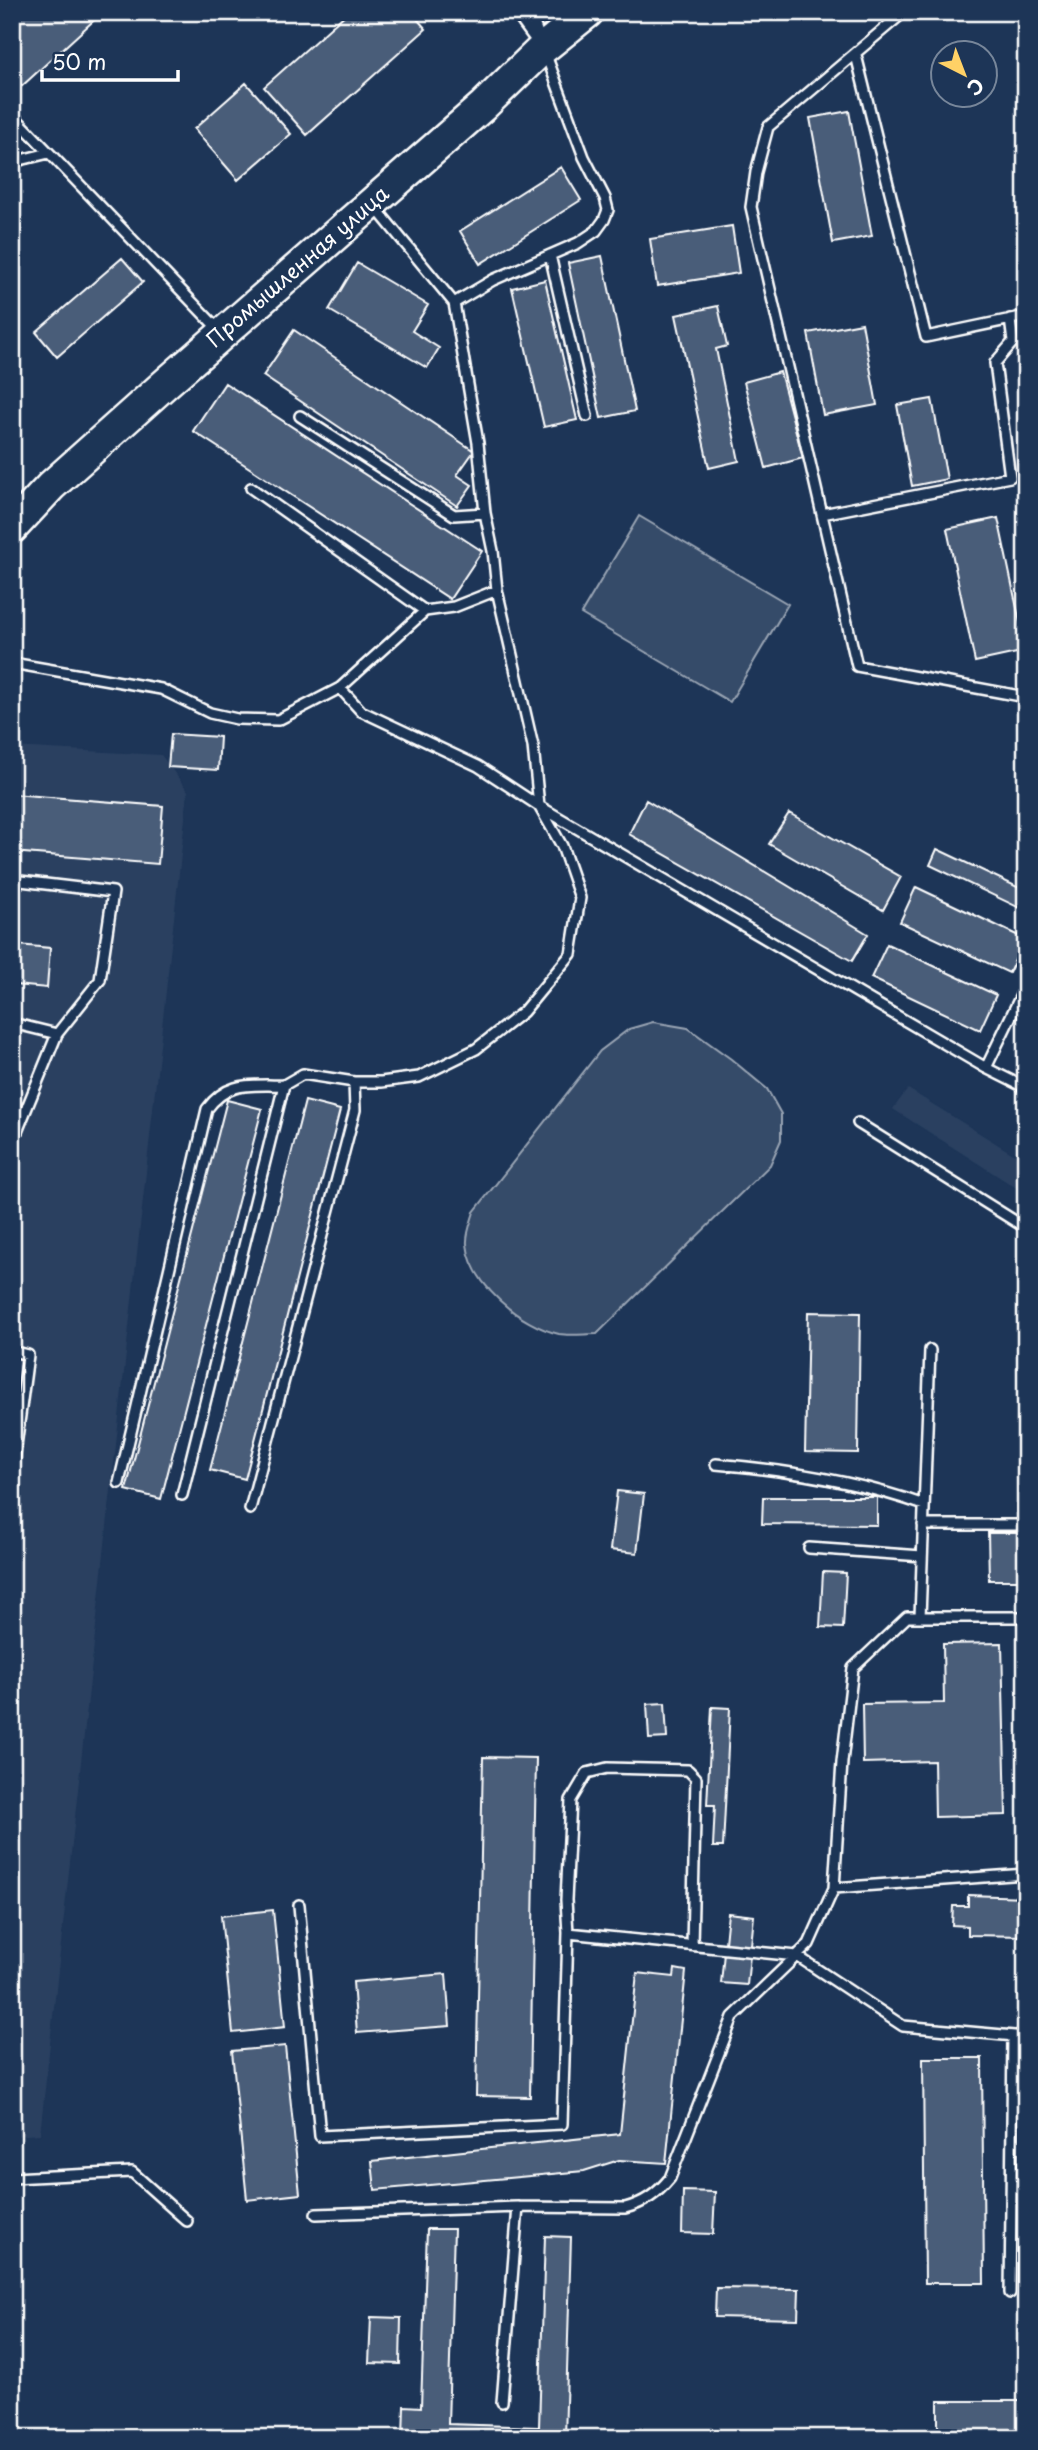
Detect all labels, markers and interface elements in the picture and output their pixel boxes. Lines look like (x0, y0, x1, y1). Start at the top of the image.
scale bar (42, 38, 178, 82)
north arrow (930, 38, 1000, 108)
text: 50 m (52, 45, 106, 77)
text: С (961, 72, 991, 103)
street label: Промышленная улица (198, 176, 396, 354)

